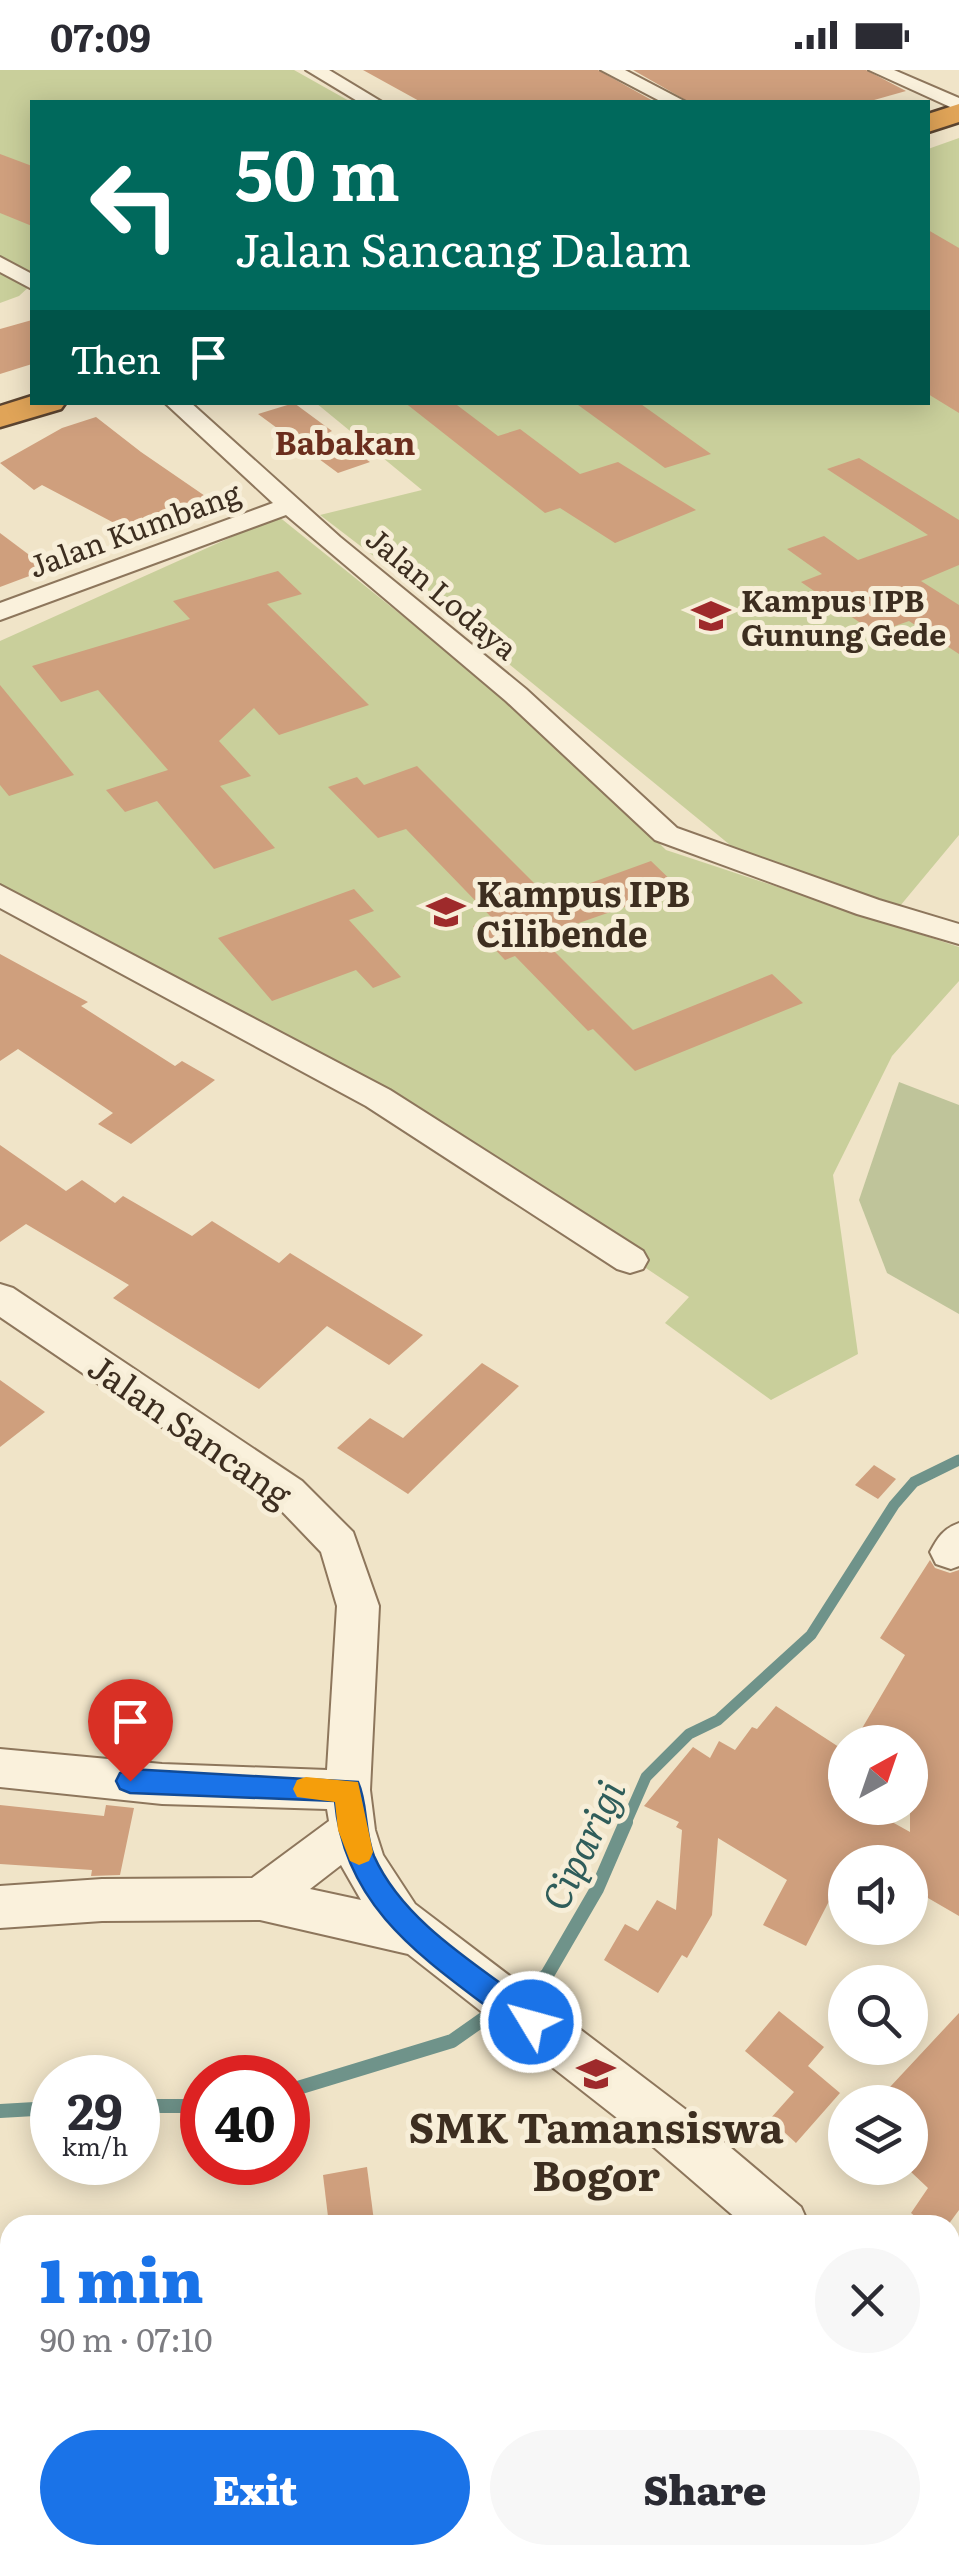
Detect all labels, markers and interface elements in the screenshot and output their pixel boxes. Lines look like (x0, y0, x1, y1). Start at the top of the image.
text: 07:09 (50, 7, 151, 64)
text: 50 m (235, 119, 400, 223)
icon: left (70, 140, 200, 270)
text: Jalan Sancang Dalam (235, 214, 691, 281)
text: Then (70, 329, 161, 386)
icon: arrive (181, 330, 236, 385)
district label: Babakan (275, 417, 415, 465)
street label: Jalan Kumbang (22, 469, 246, 587)
street label: Jalan Lodaya (358, 515, 529, 669)
place label: Kampus IPB Gunung Gede (741, 577, 946, 655)
school or university icon: Kampus IPB Gunung Gede (690, 595, 732, 637)
place label: Kampus IPB Cilibende (476, 866, 690, 958)
school or university icon: Kampus IPB Cilibende (425, 891, 467, 933)
street label: Jalan Sancang (79, 1339, 304, 1519)
pin (88, 1679, 173, 1782)
icon: arrive (103, 1694, 158, 1749)
north arrow (828, 1725, 928, 1825)
map controls (828, 1725, 928, 2185)
water label: Ciparigi (525, 1768, 637, 1919)
button: sound (828, 1845, 928, 1945)
button: search (828, 1965, 928, 2065)
position arrow (479, 1970, 583, 2074)
school or university icon: SMK Tamansiswa Bogor (575, 2053, 617, 2095)
speed limit sign: 40 (180, 2055, 310, 2185)
text: 29 (67, 2071, 123, 2145)
button: layers (828, 2085, 928, 2185)
place label: SMK Tamansiswa Bogor (409, 2094, 784, 2204)
text: km/h (62, 2127, 128, 2164)
text: 1 min (40, 2232, 204, 2321)
button: close (815, 2248, 920, 2353)
text: 90 m · 07:10 (40, 2314, 212, 2362)
button: Exit (40, 2430, 470, 2545)
button: Share (490, 2430, 920, 2545)

